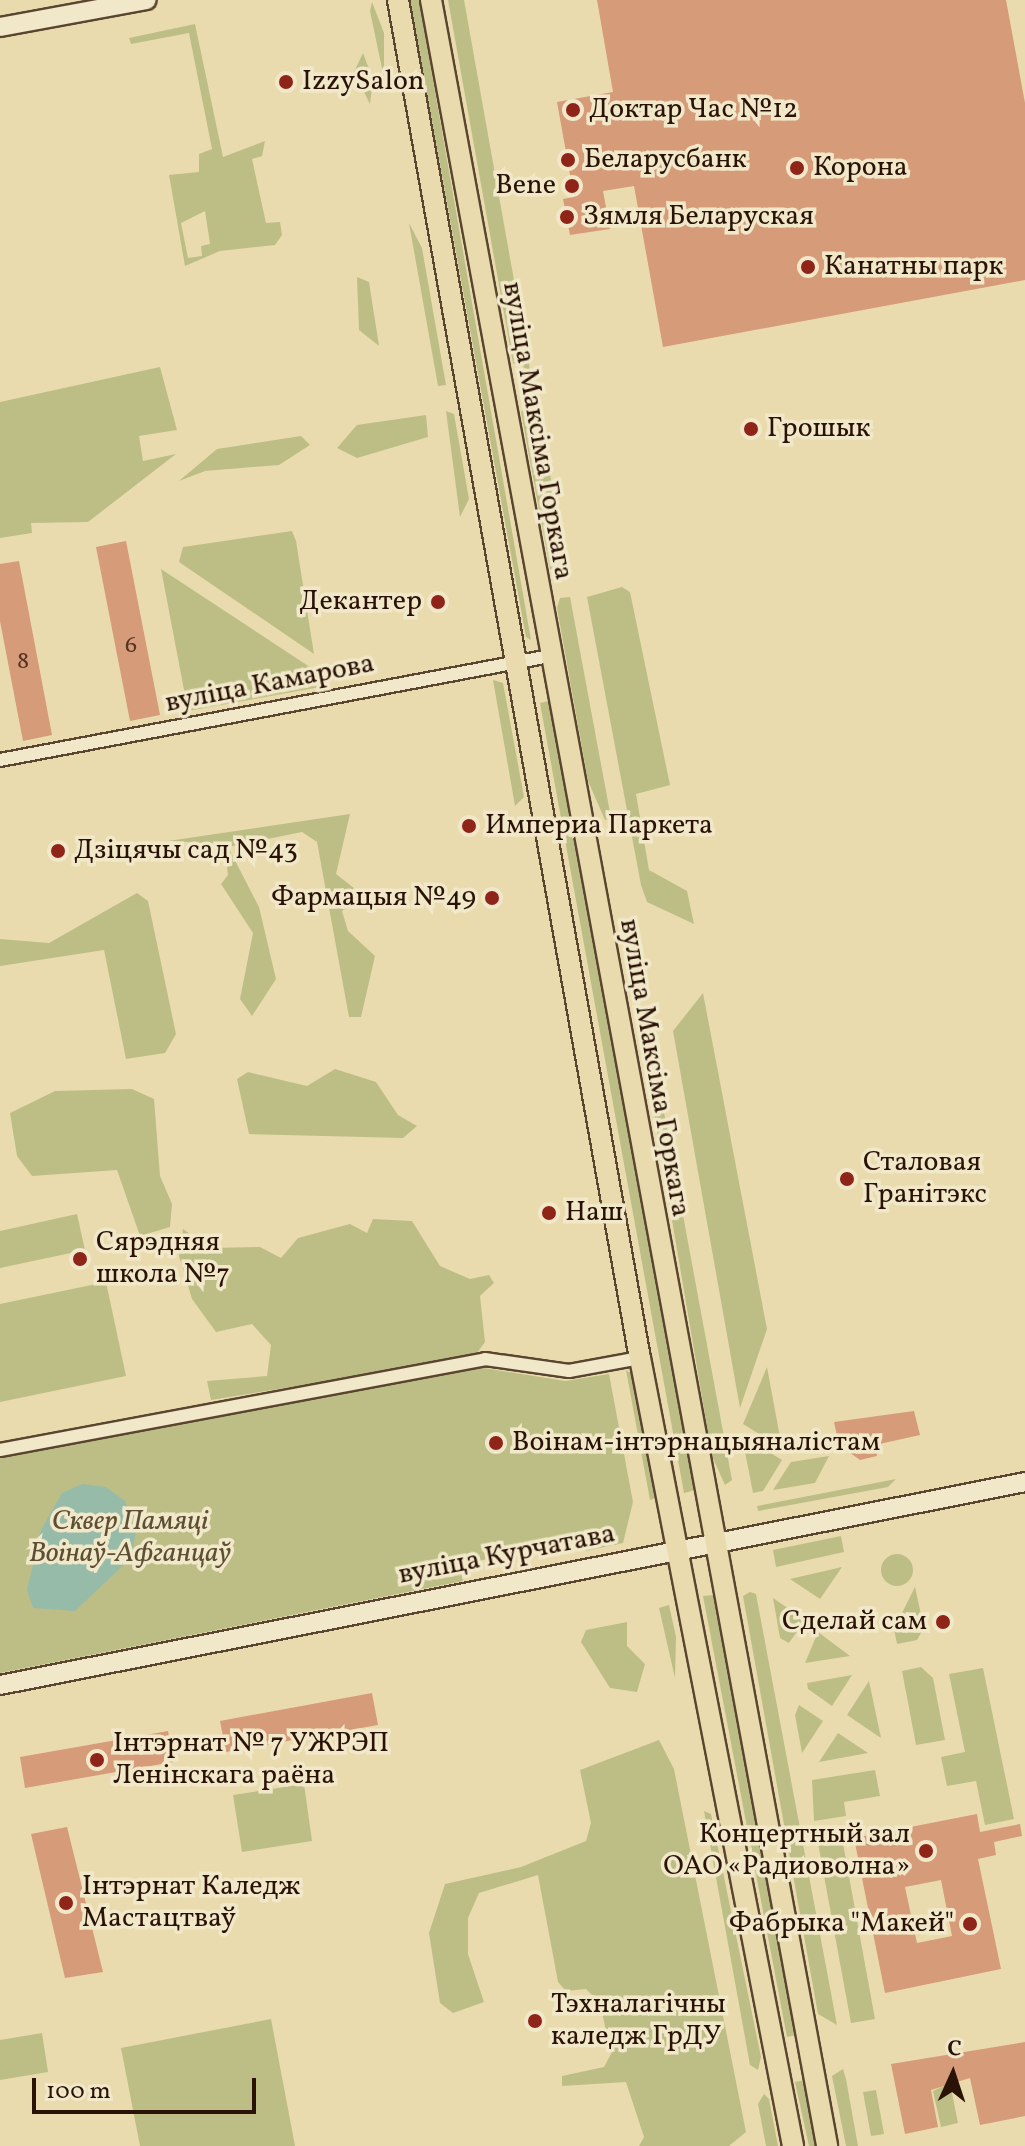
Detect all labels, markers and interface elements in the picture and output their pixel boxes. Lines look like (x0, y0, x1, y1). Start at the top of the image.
place label: IzzySalon (302, 65, 424, 99)
marker: IzzySalon (277, 73, 295, 91)
place label: Доктар Час №12 (589, 93, 798, 127)
marker: Доктар Час №12 (564, 101, 582, 119)
place label: Беларусбанк (584, 143, 747, 177)
marker: Беларусбанк (559, 151, 577, 169)
place label: Корона (813, 151, 908, 185)
marker: Корона (788, 159, 806, 177)
place label: Bene (495, 169, 556, 203)
marker: Bene (563, 177, 581, 195)
place label: Зямля Беларуская (583, 200, 814, 234)
marker: Зямля Беларуская (558, 208, 576, 226)
place label: Канатны парк (824, 250, 1003, 284)
marker: Канатны парк (799, 258, 817, 276)
street label: вуліца Максіма Горкага (494, 279, 580, 583)
place label: Грошык (767, 412, 870, 446)
marker: Грошык (742, 420, 760, 438)
place label: Декантер (299, 585, 422, 619)
marker: Декантер (429, 593, 447, 611)
house number: 6 (125, 633, 137, 661)
street label: вуліца Камарова (163, 647, 377, 721)
house number: 8 (17, 649, 29, 677)
place label: Империа Паркета (485, 809, 713, 843)
marker: Империа Паркета (460, 817, 478, 835)
place label: Дзіцячы сад №43 (74, 834, 298, 868)
marker: Дзіцячы сад №43 (49, 842, 67, 860)
place label: Фармацыя №49 (271, 881, 476, 915)
marker: Фармацыя №49 (483, 889, 501, 907)
street label: вуліца Максіма Горкага (611, 916, 697, 1220)
place label: Сталовая Гранітэкс (863, 1146, 987, 1212)
marker: Сталовая Гранітэкс (838, 1170, 856, 1188)
place label: Наш (565, 1196, 623, 1230)
marker: Наш (540, 1204, 558, 1222)
place label: Сярэдняя школа №7 (96, 1226, 230, 1292)
marker: Сярэдняя школа №7 (71, 1250, 89, 1268)
place label: Воінам-інтэрнацыяналістам (512, 1426, 880, 1460)
marker: Воінам-інтэрнацыяналістам (487, 1434, 505, 1452)
park label: Сквер Памяці Воінаў-Афганцаў (29, 1505, 231, 1571)
street label: вуліца Курчатава (396, 1518, 618, 1592)
place label: Сделай сам (782, 1605, 927, 1639)
marker: Сделай сам (934, 1613, 952, 1631)
place label: Інтэрнат № 7 УЖРЭП Ленінскага раёна (113, 1727, 389, 1793)
marker: Інтэрнат № 7 УЖРЭП Ленінскага раёна (88, 1751, 106, 1769)
place label: Концертный зал ОАО «Радиоволна» (663, 1818, 910, 1884)
marker: Концертный зал ОАО «Радиоволна» (917, 1842, 935, 1860)
place label: Інтэрнат Каледж Мастацтваў (82, 1870, 301, 1936)
marker: Інтэрнат Каледж Мастацтваў (57, 1894, 75, 1912)
place label: Фабрыка "Макей" (729, 1907, 954, 1941)
marker: Фабрыка "Макей" (961, 1915, 979, 1933)
place label: Тэхналагічны каледж ГрДУ (551, 1988, 726, 2054)
marker: Тэхналагічны каледж ГрДУ (526, 2012, 544, 2030)
north arrow (913, 2034, 993, 2114)
text: С (946, 2034, 962, 2065)
scale bar (36, 2062, 260, 2112)
text: 100 m (46, 2075, 111, 2109)

